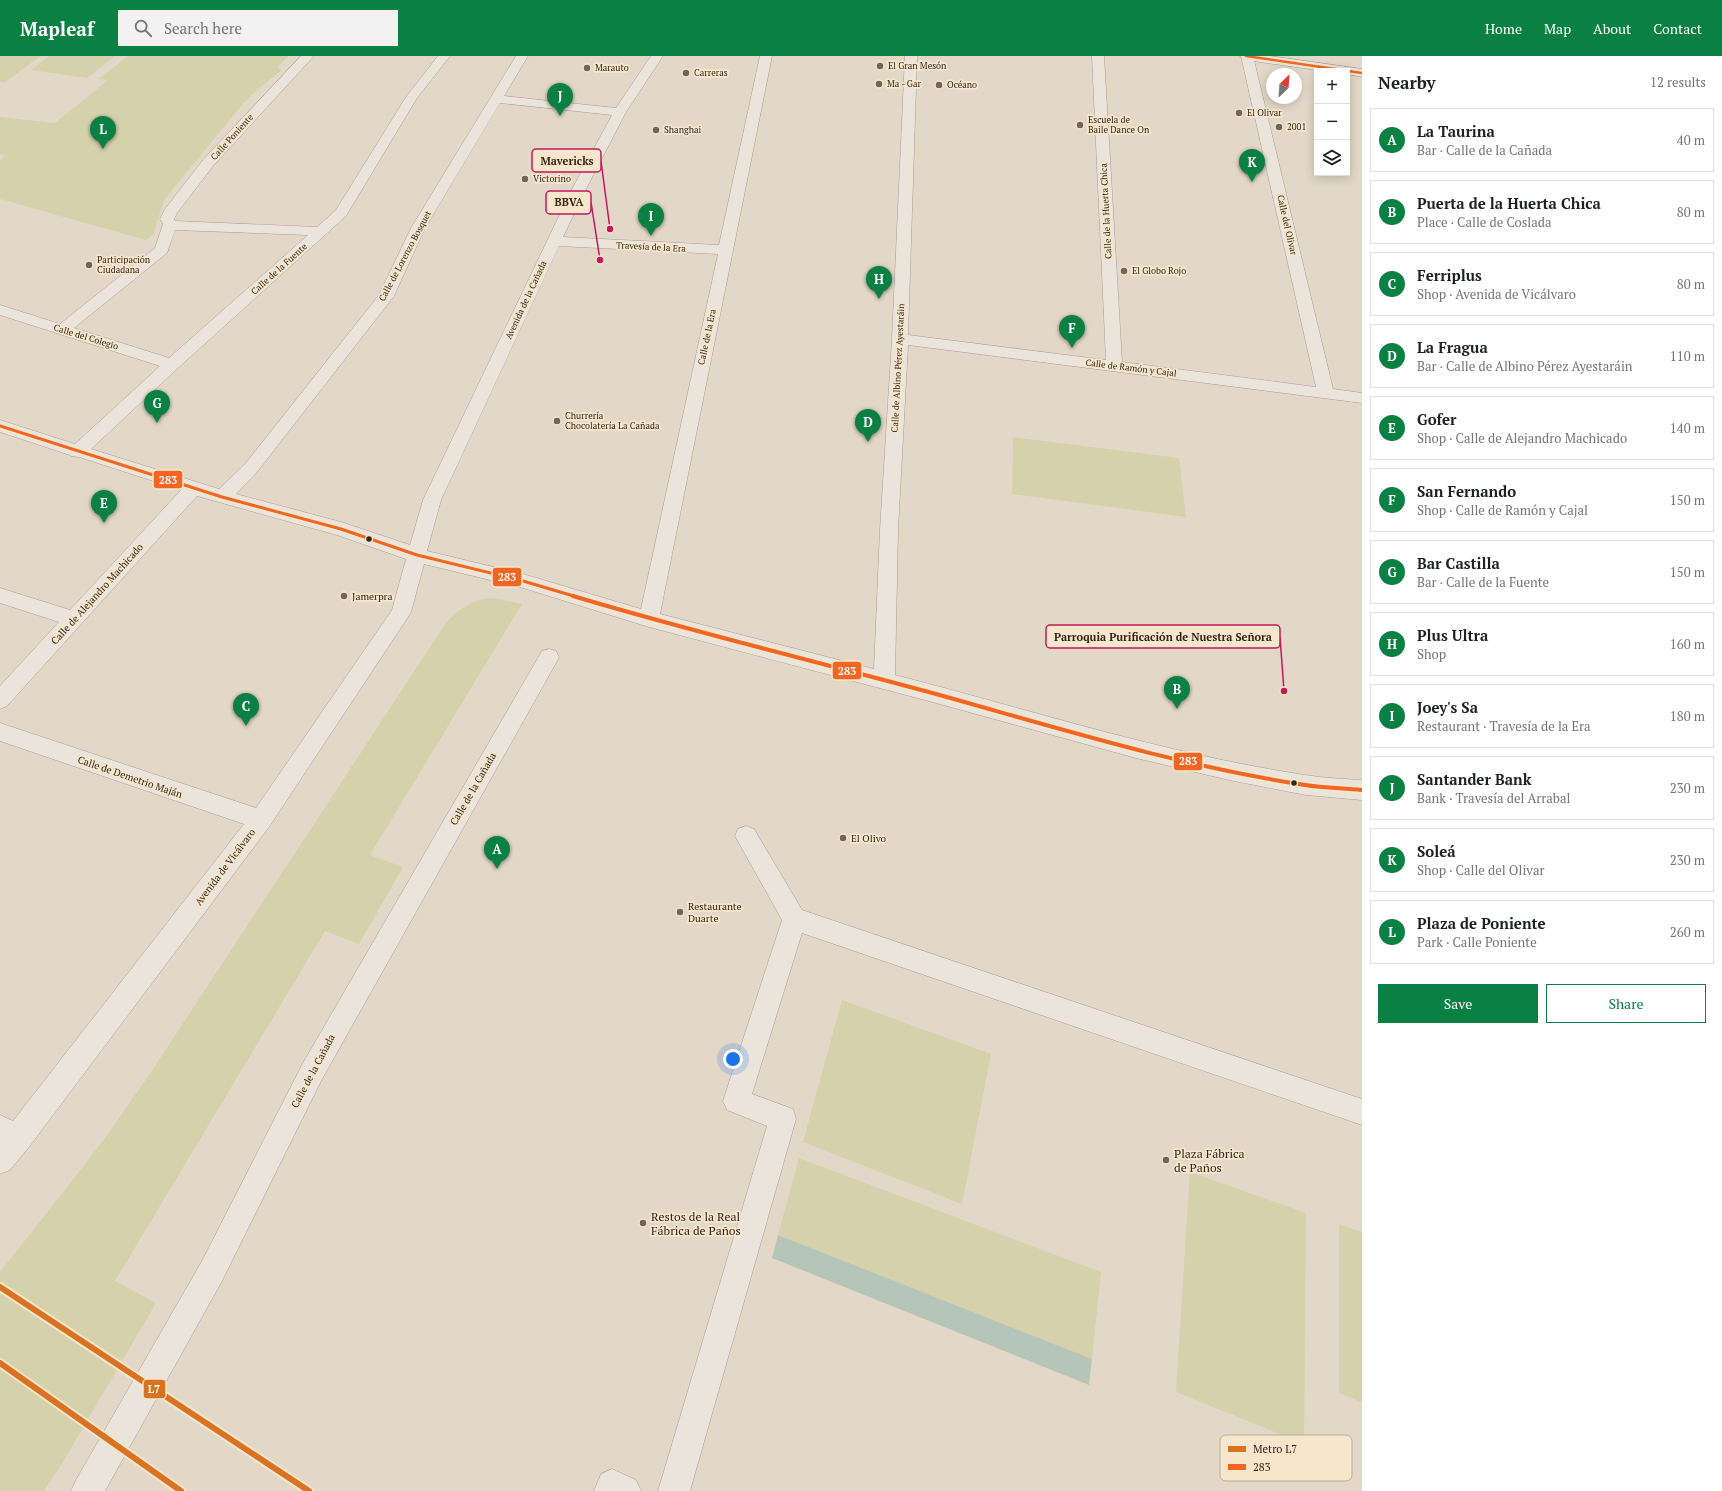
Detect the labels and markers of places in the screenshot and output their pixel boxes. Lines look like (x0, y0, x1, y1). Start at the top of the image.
place label: El Gran Mesón (888, 60, 947, 72)
marker: El Gran Mesón (875, 61, 885, 71)
place label: Marauto (595, 62, 629, 74)
marker: Marauto (582, 63, 592, 73)
place label: Carreras (694, 67, 728, 79)
marker: Carreras (681, 68, 691, 78)
place label: Ma - Gar (887, 78, 922, 90)
marker: Ma - Gar (874, 79, 884, 89)
place label: Océano (947, 79, 977, 91)
marker: Océano (934, 80, 944, 90)
pin: J (547, 83, 573, 116)
place label: El Olivar (1247, 107, 1282, 119)
marker: El Olivar (1234, 108, 1244, 118)
place label: Escuela de Baile Dance On (1088, 114, 1150, 136)
pin: L (90, 116, 116, 149)
marker: Escuela de Baile Dance On (1075, 120, 1085, 130)
place label: 2001 (1287, 121, 1306, 133)
marker: 2001 (1274, 122, 1284, 132)
place label: Shanghai (664, 124, 702, 136)
marker: Shanghai (651, 125, 661, 135)
callout: Mavericks (532, 149, 601, 172)
pin: K (1239, 149, 1265, 182)
place label: Victorino (533, 173, 571, 185)
marker: Victorino (520, 174, 530, 184)
callout: BBVA (546, 191, 591, 214)
pin: I (638, 203, 664, 236)
place label: Participación Ciudadana (97, 254, 151, 276)
marker: Participación Ciudadana (84, 260, 94, 270)
place label: El Globo Rojo (1132, 265, 1186, 277)
pin: H (866, 266, 892, 299)
marker: El Globo Rojo (1119, 266, 1129, 276)
pin: F (1059, 315, 1085, 348)
pin: G (144, 390, 170, 423)
pin: D (855, 409, 881, 442)
place label: Churrería Chocolatería La Cañada (565, 410, 660, 432)
marker: Churrería Chocolatería La Cañada (552, 416, 562, 426)
pin: E (91, 490, 117, 523)
unlabelled marker (364, 534, 374, 544)
place label: Jamerpra (352, 590, 393, 603)
marker: Jamerpra (339, 591, 349, 601)
callout: Parroquia Purificación de Nuestra Señora (1046, 625, 1280, 648)
pin: B (1164, 676, 1190, 709)
pin: C (233, 693, 259, 726)
unlabelled marker (1289, 778, 1299, 788)
place label: El Olivo (851, 832, 887, 845)
marker: El Olivo (838, 833, 848, 843)
pin: A (484, 836, 510, 869)
place label: Restaurante Duarte (688, 900, 742, 925)
marker: Restaurante Duarte (675, 907, 685, 917)
place label: Plaza Fábrica de Paños (1174, 1146, 1245, 1175)
marker: Plaza Fábrica de Paños (1161, 1155, 1171, 1165)
place label: Restos de la Real Fábrica de Paños (651, 1209, 741, 1238)
marker: Restos de la Real Fábrica de Paños (638, 1218, 648, 1228)

